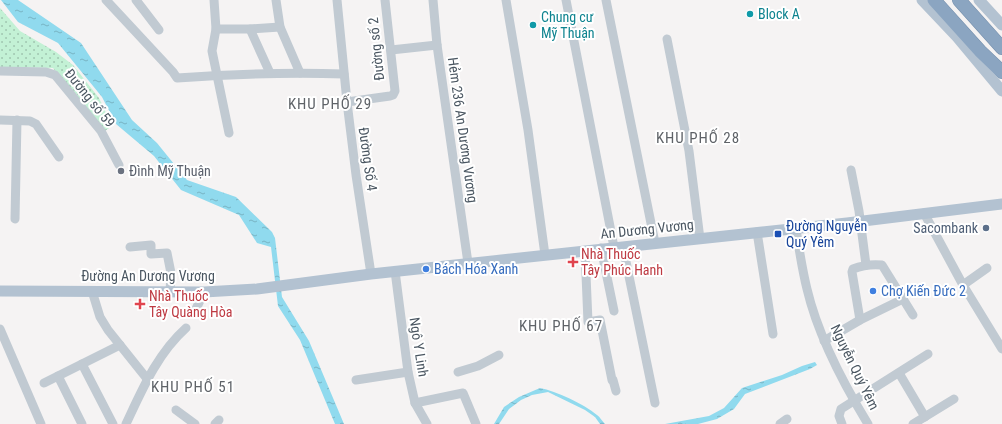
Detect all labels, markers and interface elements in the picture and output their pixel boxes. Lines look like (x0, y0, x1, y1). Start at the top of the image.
place label: Block A (758, 6, 800, 22)
place label: Chung cư Mỹ Thuận (541, 9, 595, 41)
marker: Block A (745, 9, 755, 19)
street label: Đường số 2 (365, 17, 387, 81)
marker: Chung cư Mỹ Thuận (528, 20, 538, 30)
street label: Hẻm 236 An Dương Vương (445, 56, 481, 204)
street label: Đường số 59 (62, 66, 118, 130)
district label: KHU PHỐ 29 (288, 94, 372, 113)
street label: Đường Số 4 (356, 126, 380, 192)
district label: KHU PHỐ 28 (656, 128, 740, 147)
place label: Đình Mỹ Thuận (129, 163, 211, 179)
marker: Đình Mỹ Thuận (116, 166, 126, 176)
street label: An Dương Vương (600, 216, 694, 242)
place label: Đường Nguyễn Quý Yêm (786, 218, 867, 250)
place label: Sacombank (913, 220, 979, 236)
marker: Sacombank (981, 223, 991, 233)
marker: Đường Nguyễn Quý Yêm (773, 229, 783, 239)
place label: Nhà Thuốc Tây Phúc Hanh (581, 246, 663, 278)
marker: Nhà Thuốc Tây Phúc Hanh (568, 257, 578, 267)
place label: Bách Hóa Xanh (434, 261, 518, 277)
marker: Bách Hóa Xanh (421, 264, 431, 274)
street label: Đường An Dương Vương (81, 268, 215, 284)
place label: Chợ Kiến Đức 2 (881, 283, 966, 299)
marker: Chợ Kiến Đức 2 (868, 286, 878, 296)
place label: Nhà Thuốc Tây Quàng Hòa (149, 288, 232, 320)
marker: Nhà Thuốc Tây Quàng Hòa (134, 298, 146, 310)
street label: Ngô Y Linh (406, 316, 432, 378)
district label: KHU PHỐ 67 (519, 316, 603, 335)
street label: Nguyễn Quý Yêm (827, 322, 883, 412)
district label: KHU PHỐ 51 (151, 377, 235, 396)

